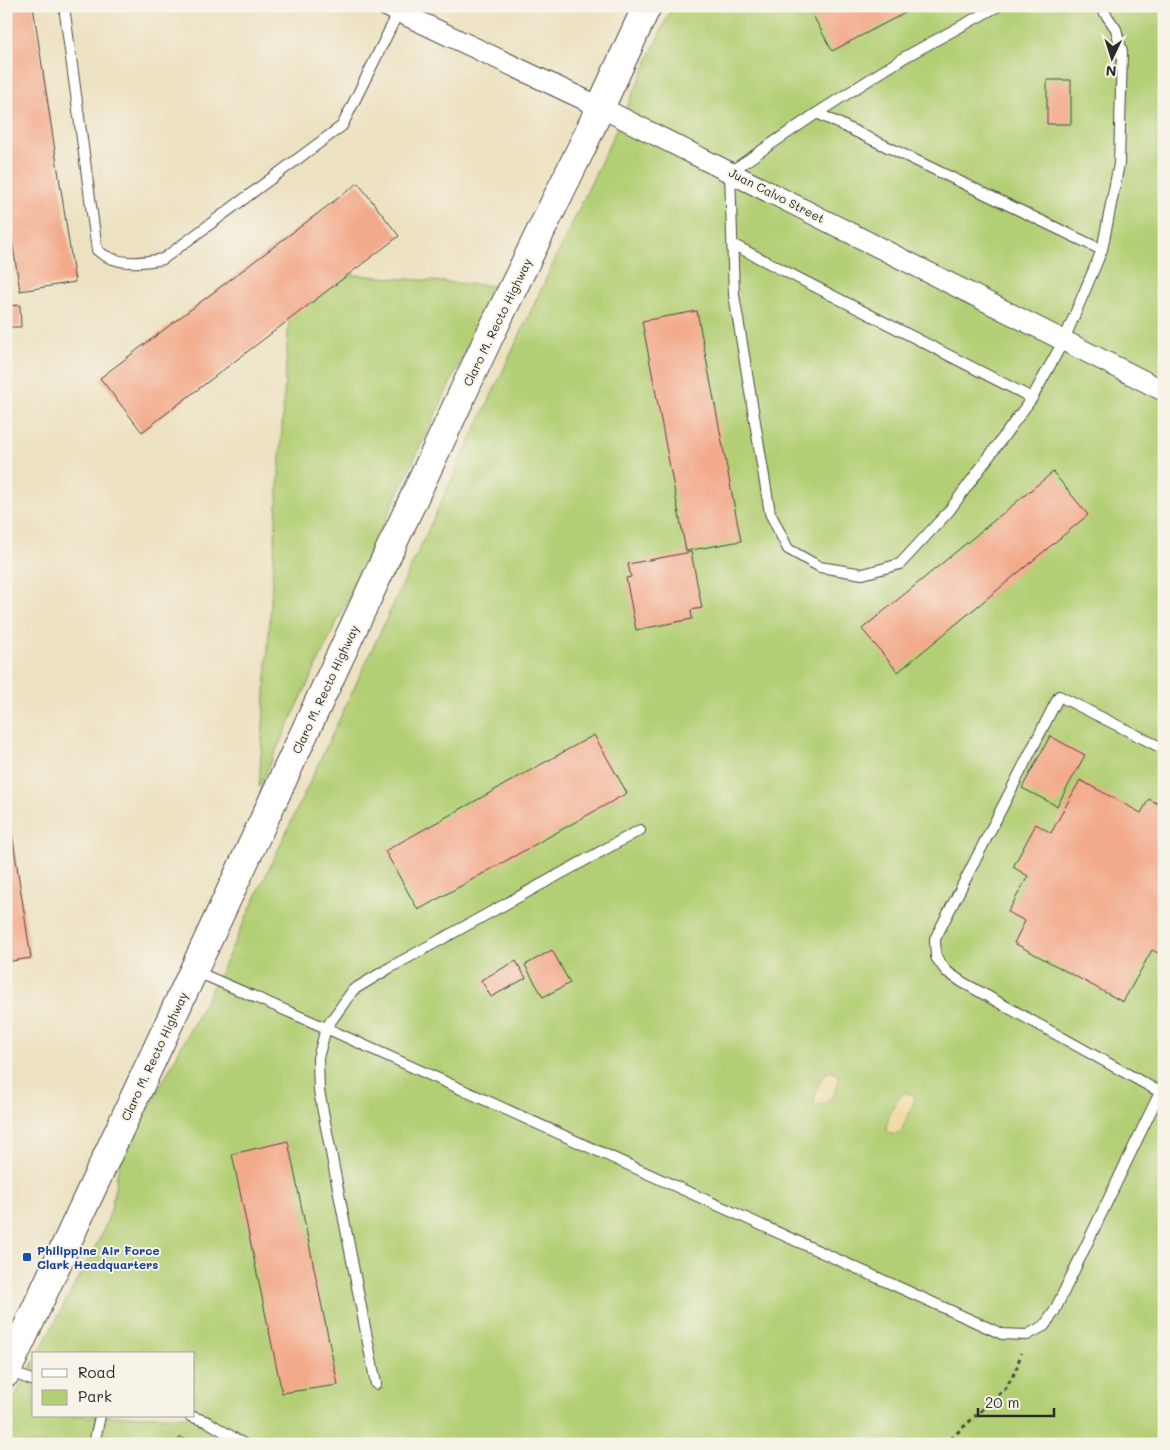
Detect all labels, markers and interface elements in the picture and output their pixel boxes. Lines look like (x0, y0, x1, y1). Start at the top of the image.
north arrow (1088, 32, 1138, 82)
text: N (1105, 62, 1117, 81)
street label: Juan Calvo Street (726, 164, 828, 226)
street label: Claro M. Recto Highway (459, 255, 535, 389)
street label: Claro M. Recto Highway (288, 622, 362, 756)
street label: Claro M. Recto Highway (117, 989, 191, 1123)
place label: Philippine Air Force Clark Headquarters (37, 1242, 160, 1272)
marker: Philippine Air Force Clark Headquarters (21, 1251, 33, 1263)
legend (32, 1352, 195, 1418)
text: Road (78, 1362, 115, 1382)
scale bar (978, 1385, 1054, 1417)
text: Park (78, 1386, 112, 1406)
text: 20 m (985, 1392, 1019, 1412)

